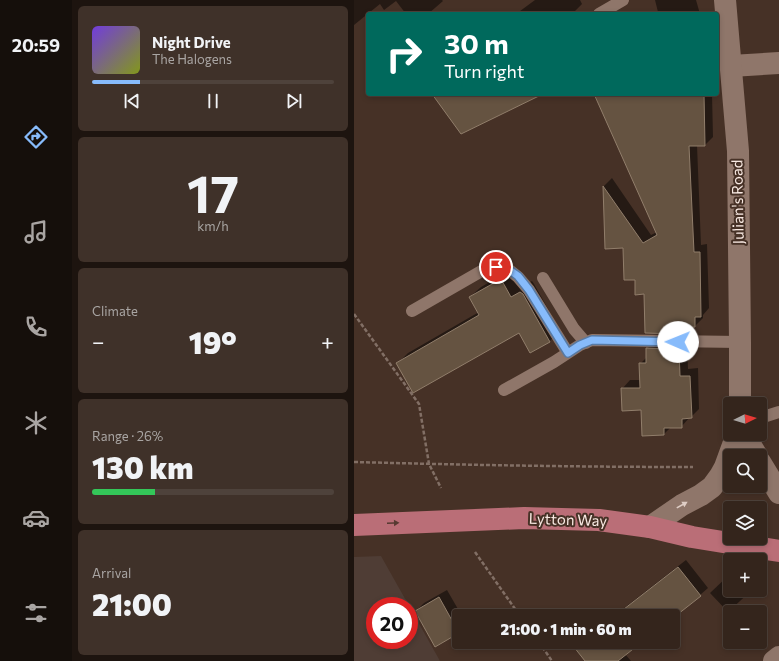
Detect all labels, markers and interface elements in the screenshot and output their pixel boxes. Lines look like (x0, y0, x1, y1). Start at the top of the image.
text: 30 m (444, 26, 509, 60)
icon: right (378, 28, 430, 80)
text: Night Drive (152, 33, 231, 51)
text: 20:59 (12, 34, 60, 56)
text: The Halogens (152, 51, 232, 67)
text: Turn right (444, 60, 524, 82)
icon: previous (121, 90, 143, 112)
icon: pause (202, 90, 224, 112)
icon: next (283, 90, 305, 112)
icon: directions (22, 123, 50, 151)
text: 17 (187, 160, 239, 224)
street label: Julian's Road (727, 160, 747, 244)
icon: music (22, 218, 50, 246)
text: km/h (197, 218, 229, 234)
pin (479, 250, 513, 284)
icon: arrive (485, 256, 507, 278)
text: Climate (92, 303, 138, 319)
icon: phone (22, 313, 50, 341)
position arrow (657, 321, 699, 363)
text: 19° (189, 323, 237, 360)
text: − (92, 328, 105, 355)
text: + (321, 328, 334, 355)
north arrow (723, 397, 767, 441)
map controls (723, 397, 767, 649)
icon: climate (22, 409, 50, 437)
text: Range · 26% (92, 428, 163, 444)
text: 130 km (92, 448, 194, 485)
button: search (723, 449, 767, 493)
one-way arrow (676, 501, 688, 508)
button: layers (723, 501, 767, 545)
icon: car (22, 504, 50, 532)
street label: Lytton Way (528, 509, 608, 529)
one-way arrow (387, 520, 400, 526)
button: + (723, 553, 767, 597)
text: Arrival (92, 565, 131, 581)
text: 21:00 (92, 585, 172, 622)
speed limit sign: 20 (366, 597, 418, 649)
icon: filters (22, 599, 50, 627)
button: − (723, 605, 767, 649)
text: 21:00 · 1 min · 60 m (500, 620, 632, 638)

